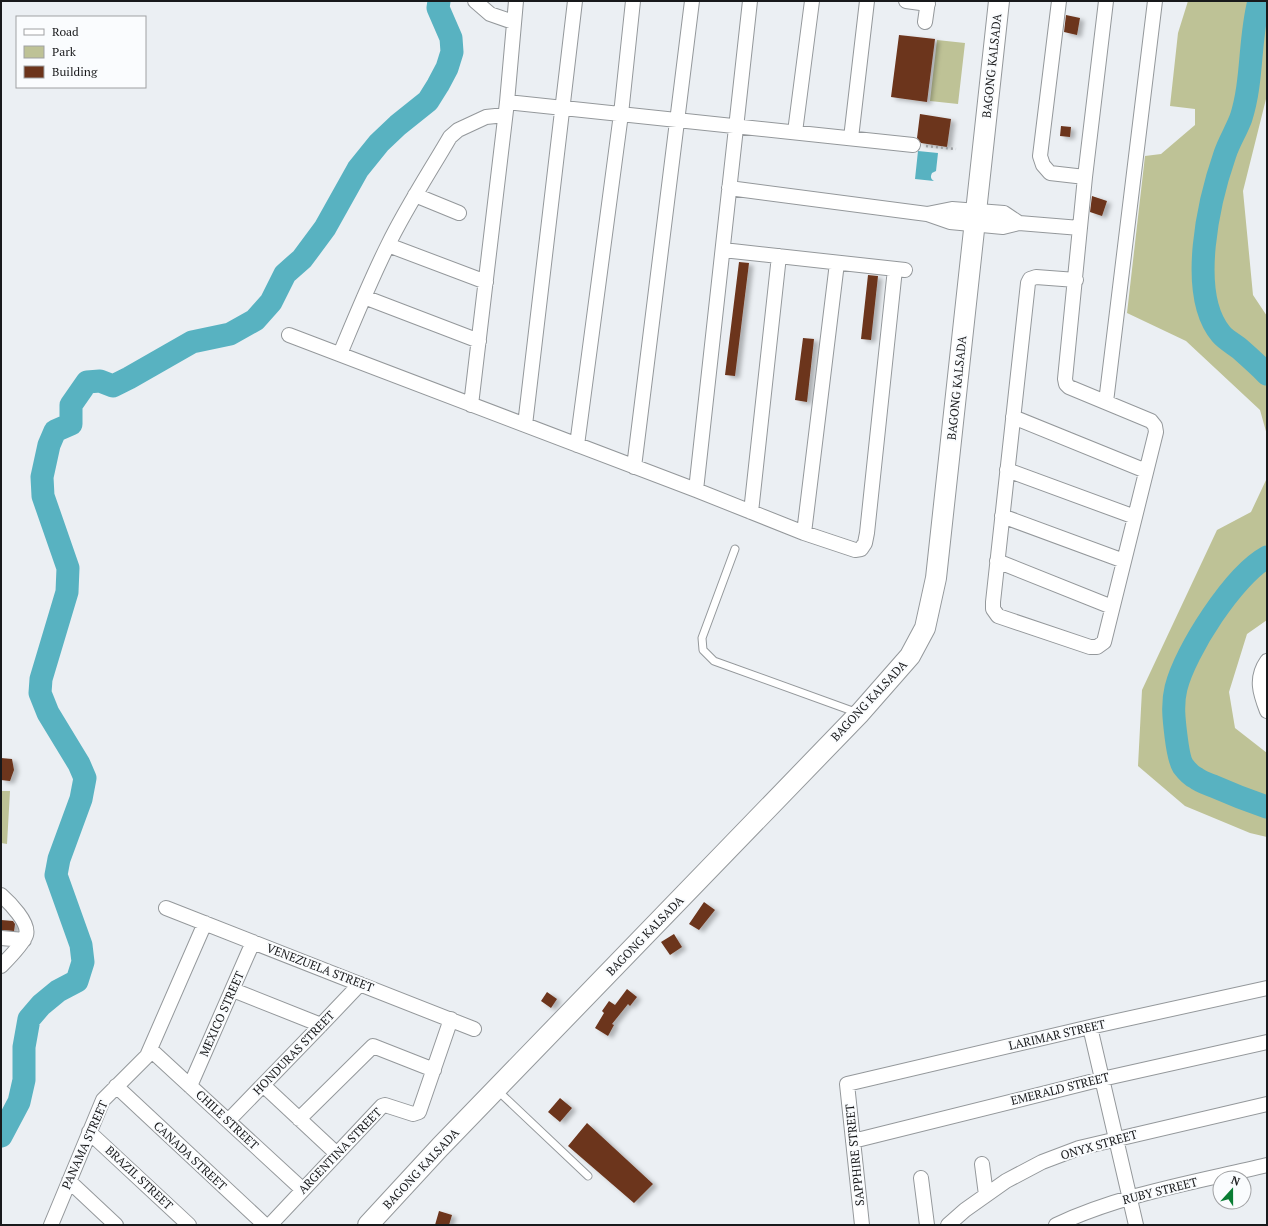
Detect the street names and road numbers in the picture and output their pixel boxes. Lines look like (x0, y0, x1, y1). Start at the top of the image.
street label: BAGONG KALSADA (979, 12, 1005, 119)
street label: BAGONG KALSADA (944, 334, 970, 441)
street label: BAGONG KALSADA (827, 657, 910, 744)
street label: BAGONG KALSADA (603, 892, 687, 979)
street label: VENEZUELA STREET (264, 940, 376, 995)
street label: MEXICO STREET (196, 968, 247, 1059)
street label: HONDURAS STREET (250, 1007, 338, 1098)
street label: LARIMAR STREET (1007, 1016, 1107, 1053)
street label: EMERALD STREET (1009, 1069, 1111, 1108)
street label: CHILE STREET (193, 1087, 262, 1153)
street label: PANAMA STREET (58, 1098, 111, 1192)
street label: SAPPHIRE STREET (842, 1103, 867, 1207)
street label: ARGENTINA STREET (295, 1104, 385, 1197)
street label: CANADA STREET (151, 1118, 230, 1194)
street label: BAGONG KALSADA (379, 1125, 462, 1212)
street label: ONYX STREET (1059, 1126, 1140, 1163)
street label: BRAZIL STREET (102, 1143, 177, 1213)
street label: RUBY STREET (1121, 1174, 1199, 1207)

